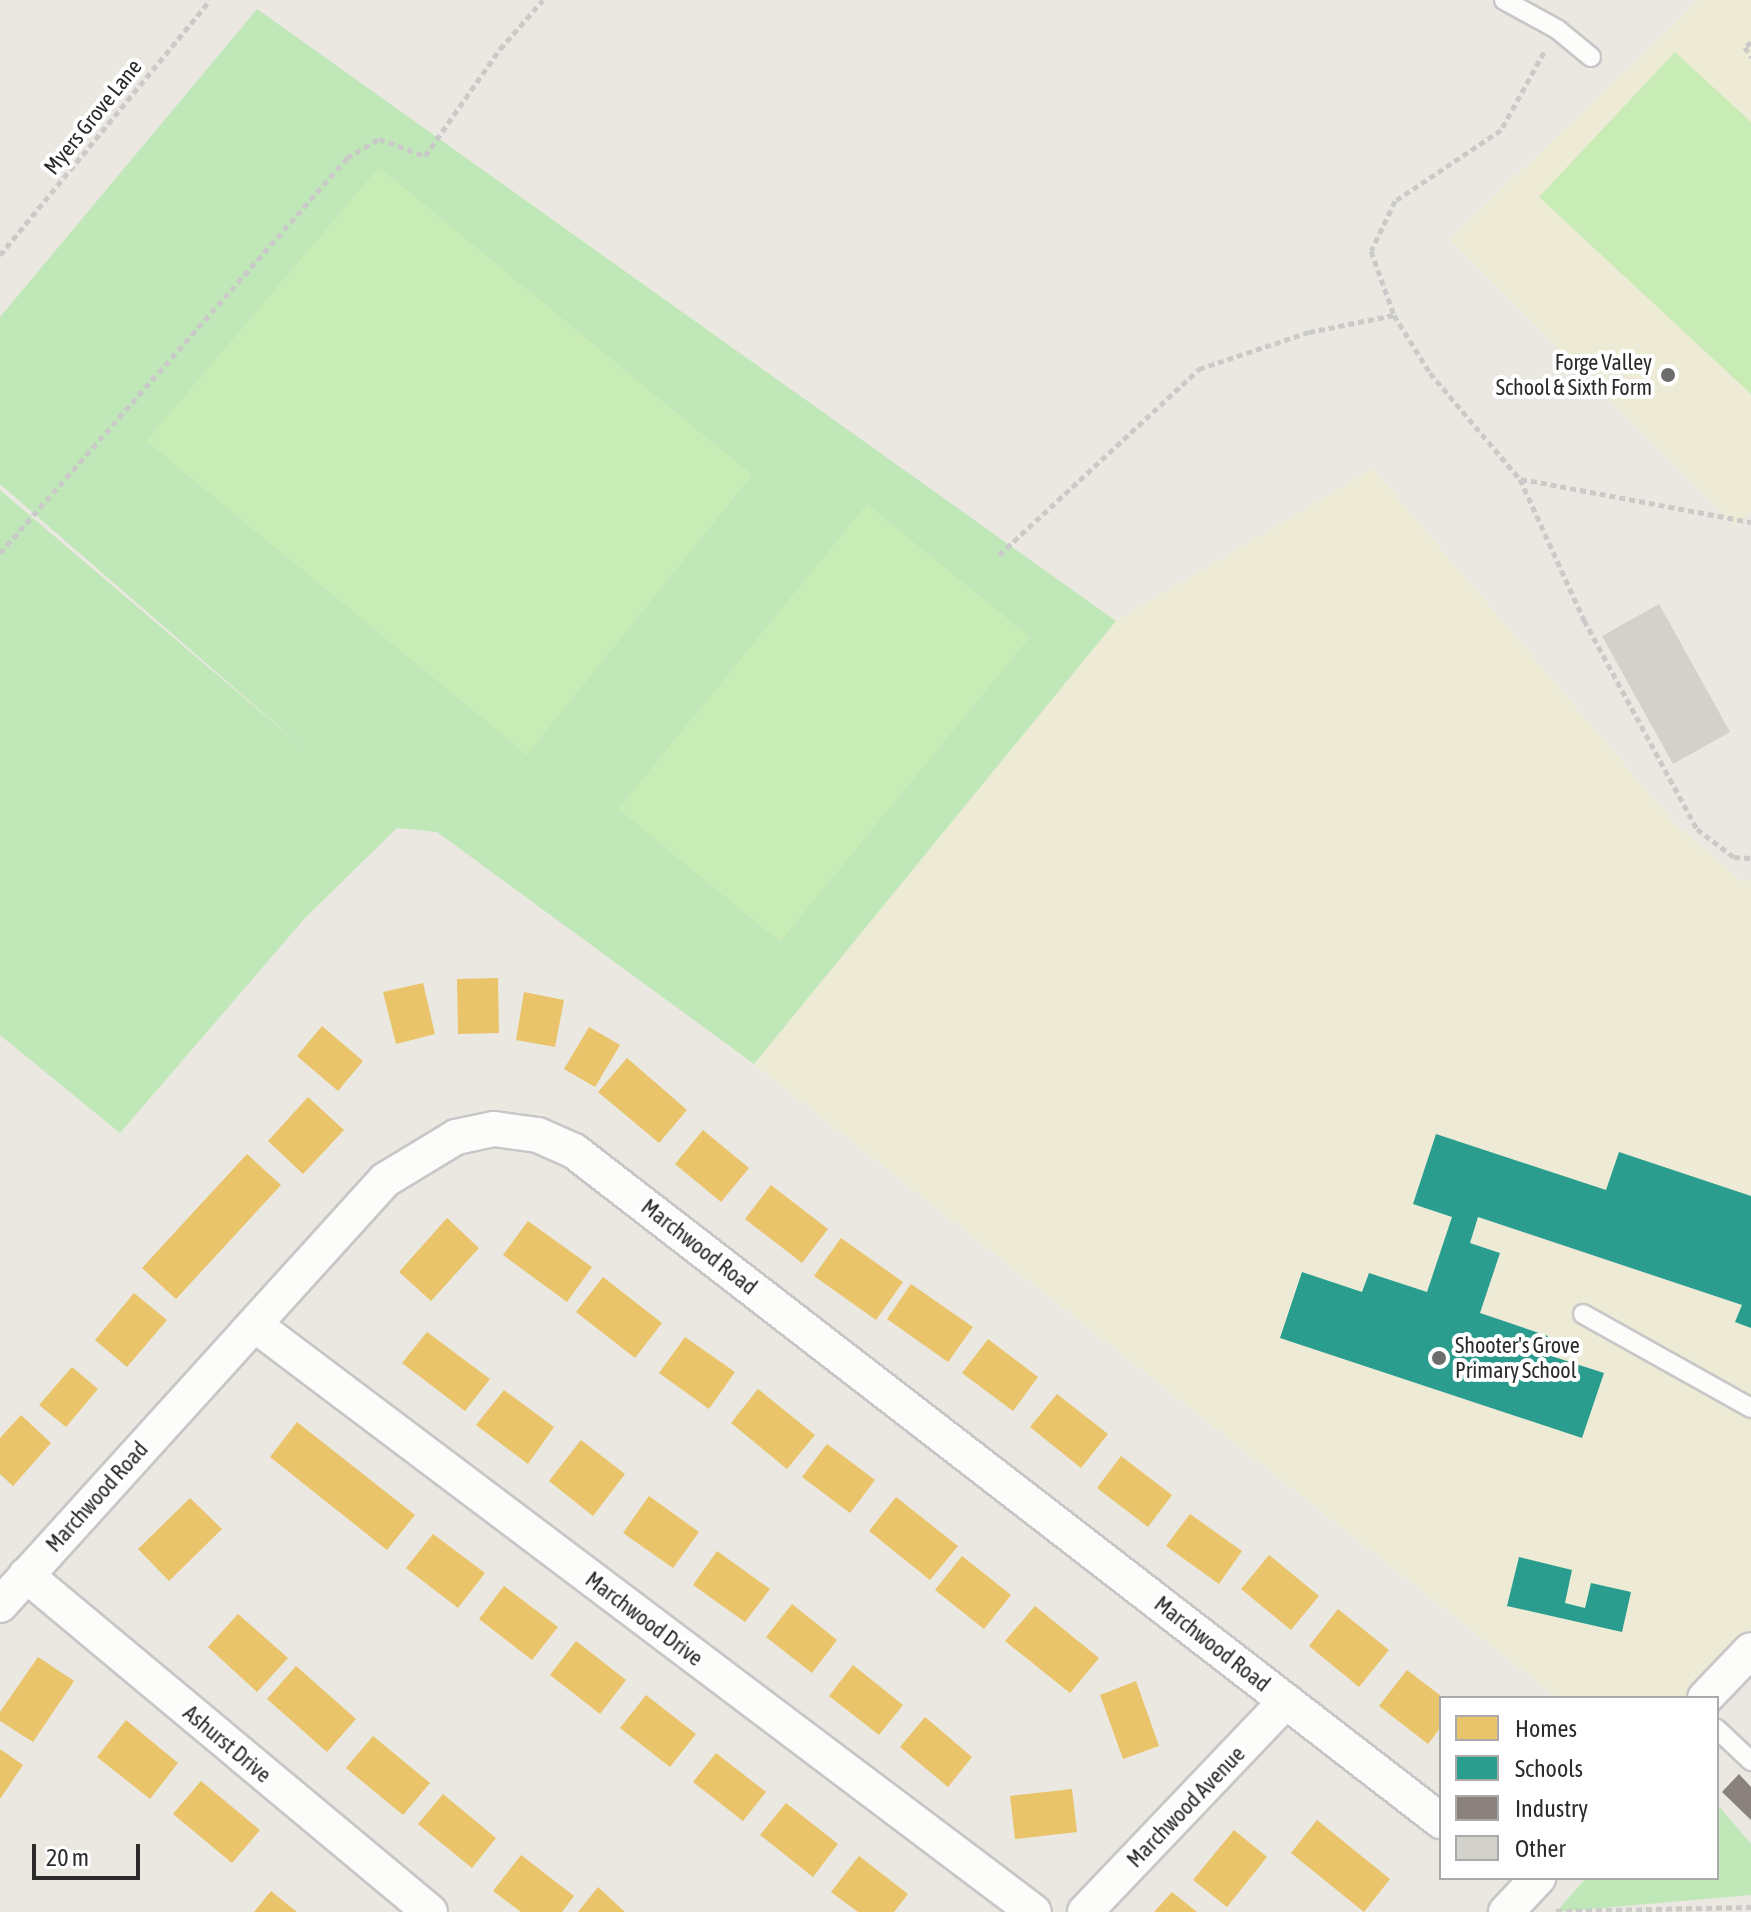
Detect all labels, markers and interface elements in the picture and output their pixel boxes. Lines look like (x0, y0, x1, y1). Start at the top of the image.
street label: Myers Grove Lane (39, 54, 147, 180)
place label: Forge Valley School & Sixth Form (1496, 349, 1652, 400)
marker: Forge Valley School & Sixth Form (1659, 366, 1677, 384)
street label: Marchwood Road (636, 1194, 762, 1300)
place label: Shooter's Grove Primary School (1455, 1332, 1580, 1384)
marker: Shooter's Grove Primary School (1430, 1349, 1448, 1367)
street label: Marchwood Road (41, 1436, 153, 1558)
street label: Marchwood Drive (580, 1566, 708, 1672)
street label: Marchwood Road (1149, 1591, 1275, 1697)
legend (1439, 1696, 1719, 1880)
street label: Ashurst Drive (178, 1700, 276, 1788)
text: Homes (1515, 1715, 1577, 1742)
street label: Marchwood Avenue (1122, 1741, 1250, 1873)
text: Schools (1515, 1755, 1583, 1782)
text: Industry (1515, 1795, 1588, 1822)
scale bar (36, 1828, 144, 1878)
text: Other (1515, 1835, 1566, 1862)
text: 20 m (46, 1844, 89, 1871)

